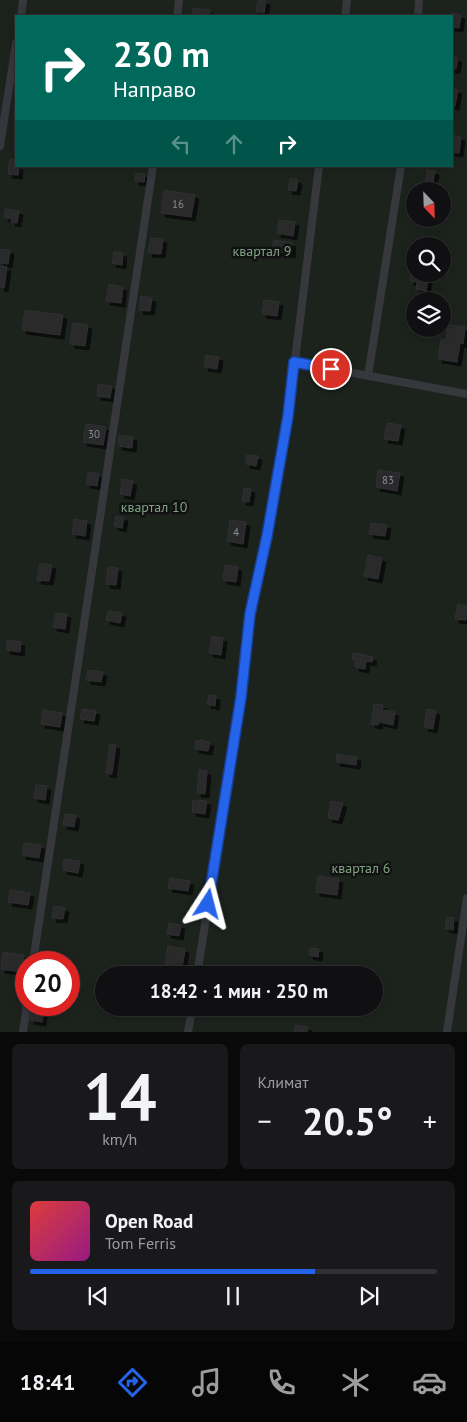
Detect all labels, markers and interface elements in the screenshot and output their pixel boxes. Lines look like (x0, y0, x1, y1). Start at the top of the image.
text: 230 m (113, 31, 210, 77)
icon: right (30, 35, 95, 100)
text: Направо (113, 75, 196, 103)
icon: left (167, 130, 195, 158)
icon: ahead (220, 130, 248, 158)
icon: right (273, 130, 301, 158)
north arrow (406, 182, 451, 228)
map controls (406, 182, 451, 337)
house number: 16 (172, 197, 184, 211)
button: search (406, 237, 451, 282)
park label: квартал 9 (233, 242, 291, 260)
button: layers (406, 292, 451, 337)
pin (310, 348, 352, 390)
icon: arrive (317, 355, 345, 383)
house number: 30 (88, 427, 100, 441)
house number: 83 (382, 473, 394, 487)
park label: квартал 10 (121, 498, 188, 516)
house number: 4 (233, 525, 239, 539)
park label: квартал 6 (332, 859, 390, 877)
position arrow (181, 877, 233, 929)
speed limit sign: 20 (15, 951, 80, 1016)
text: 18:42 · 1 мин · 250 m (150, 979, 328, 1003)
text: 14 (83, 1054, 157, 1138)
text: Климат (258, 1072, 309, 1092)
text: 20.5° (302, 1096, 393, 1145)
text: − (258, 1102, 272, 1139)
text: + (423, 1102, 437, 1139)
text: km/h (102, 1129, 137, 1149)
text: Open Road (105, 1209, 193, 1233)
text: Tom Ferris (105, 1233, 176, 1253)
icon: previous (84, 1282, 112, 1310)
icon: pause (219, 1282, 247, 1310)
icon: next (355, 1282, 383, 1310)
icon: directions (115, 1365, 150, 1400)
icon: music (189, 1365, 224, 1400)
icon: phone (264, 1365, 299, 1400)
icon: climate (338, 1365, 373, 1400)
icon: car (412, 1365, 447, 1400)
text: 18:41 (20, 1368, 76, 1396)

